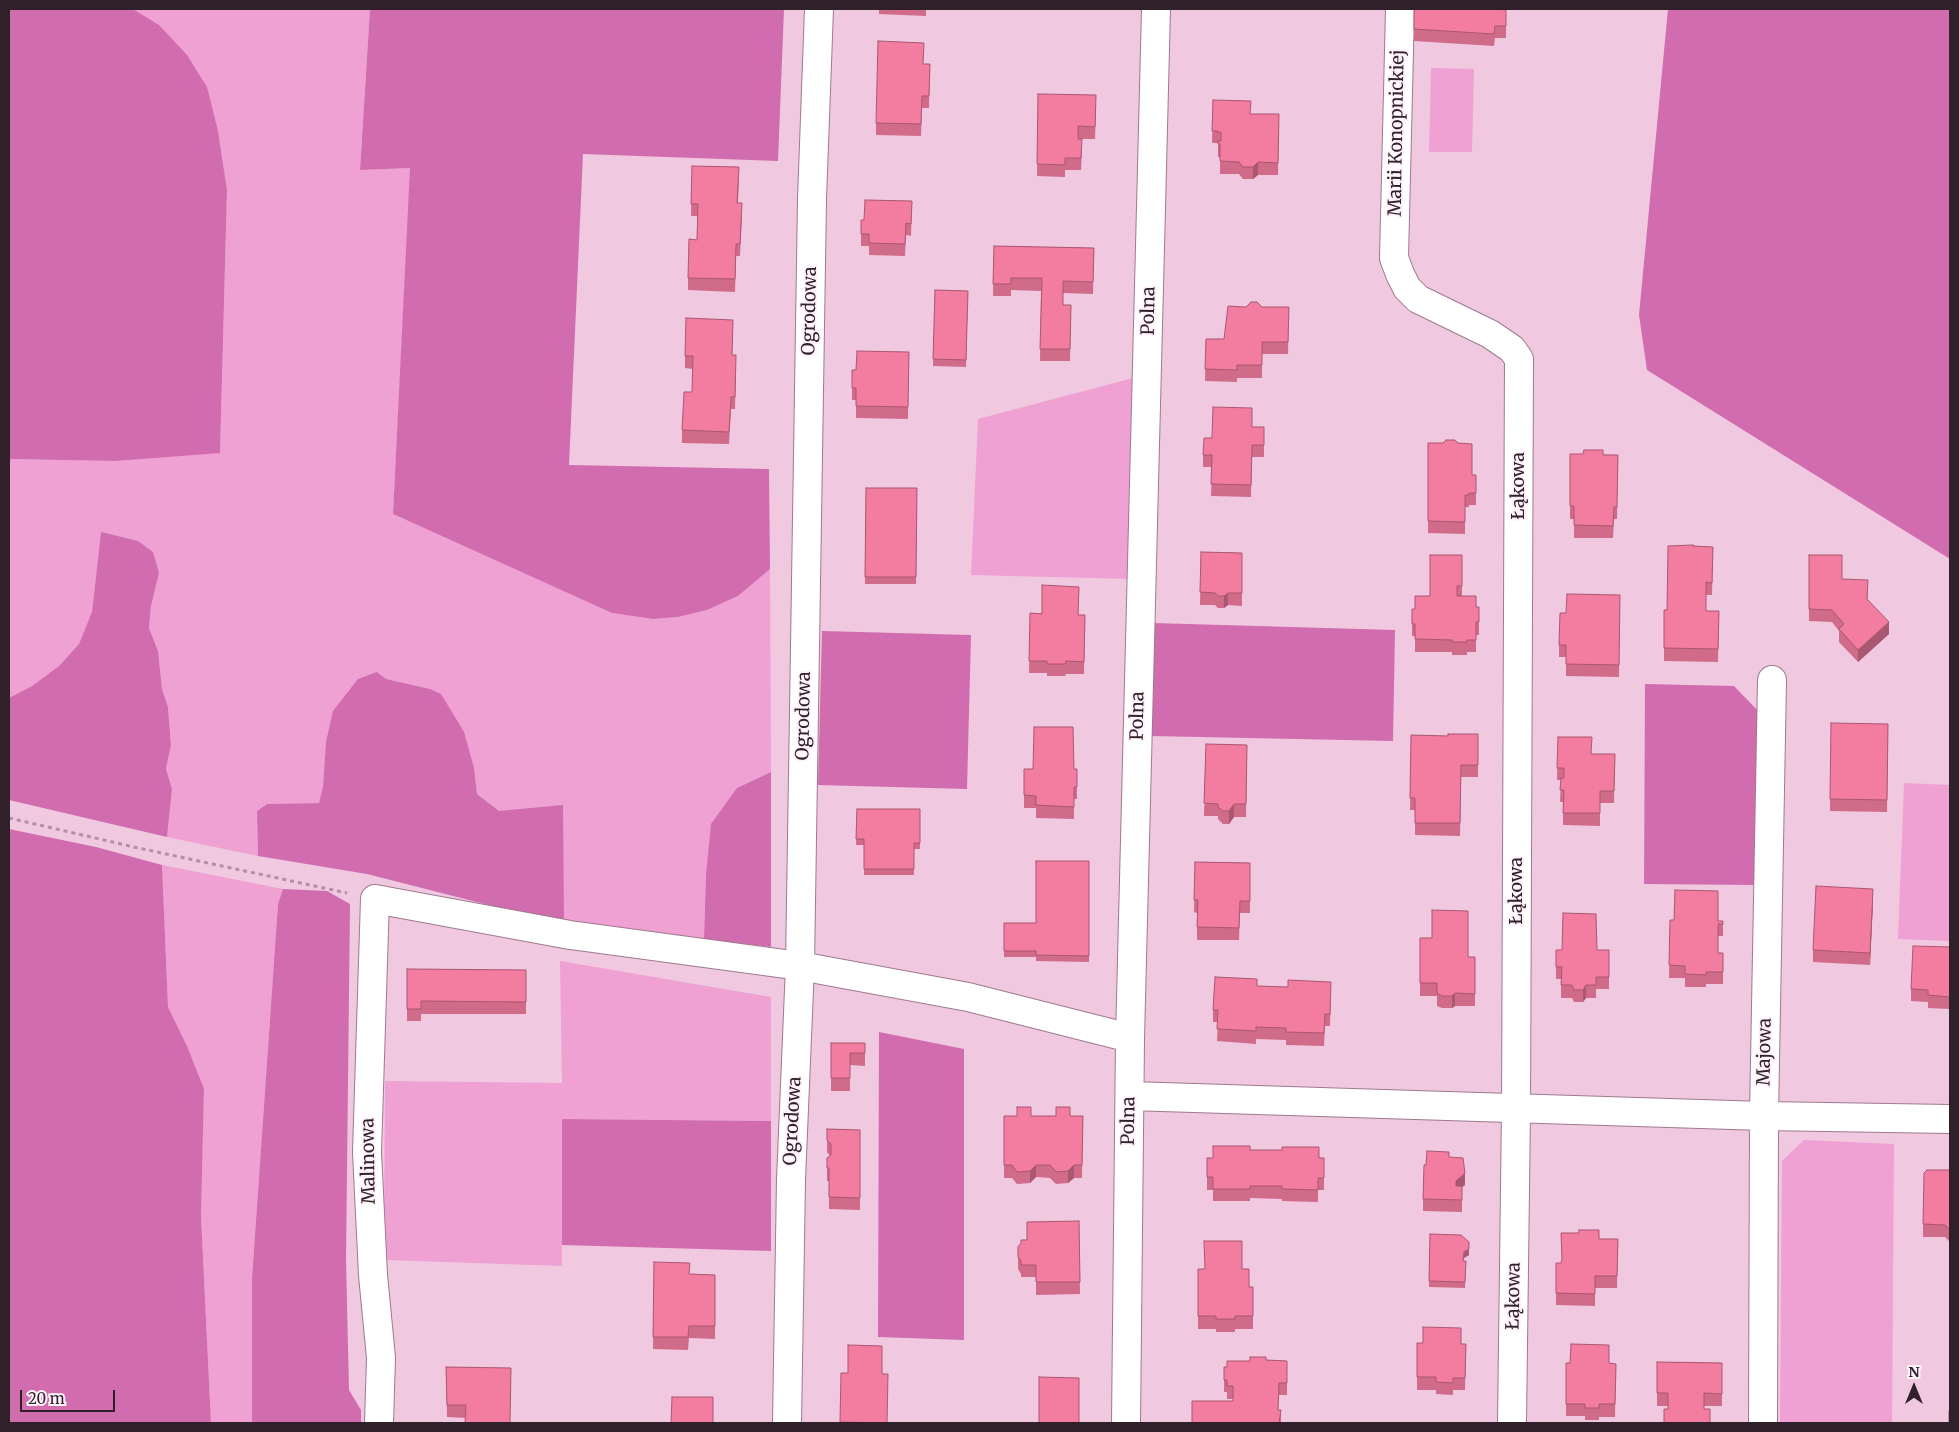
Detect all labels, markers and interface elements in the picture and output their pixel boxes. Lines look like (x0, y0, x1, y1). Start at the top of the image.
street label: Marii Konopnickiej (1385, 49, 1409, 217)
street label: Ogrodowa (798, 266, 822, 356)
street label: Polna (1138, 286, 1160, 336)
street label: Łąkowa (1508, 452, 1530, 520)
street label: Ogrodowa (792, 671, 816, 761)
street label: Polna (1127, 691, 1149, 741)
street label: Łąkowa (1506, 857, 1528, 925)
street label: Majowa (1754, 1018, 1776, 1086)
street label: Ogrodowa (780, 1076, 806, 1166)
street label: Polna (1118, 1096, 1140, 1146)
street label: Malinowa (357, 1118, 381, 1204)
street label: Łąkowa (1503, 1262, 1525, 1330)
north arrow (1889, 1362, 1939, 1412)
text: N (1908, 1363, 1920, 1381)
scale bar (22, 1380, 118, 1412)
text: 20 m (28, 1389, 65, 1408)

